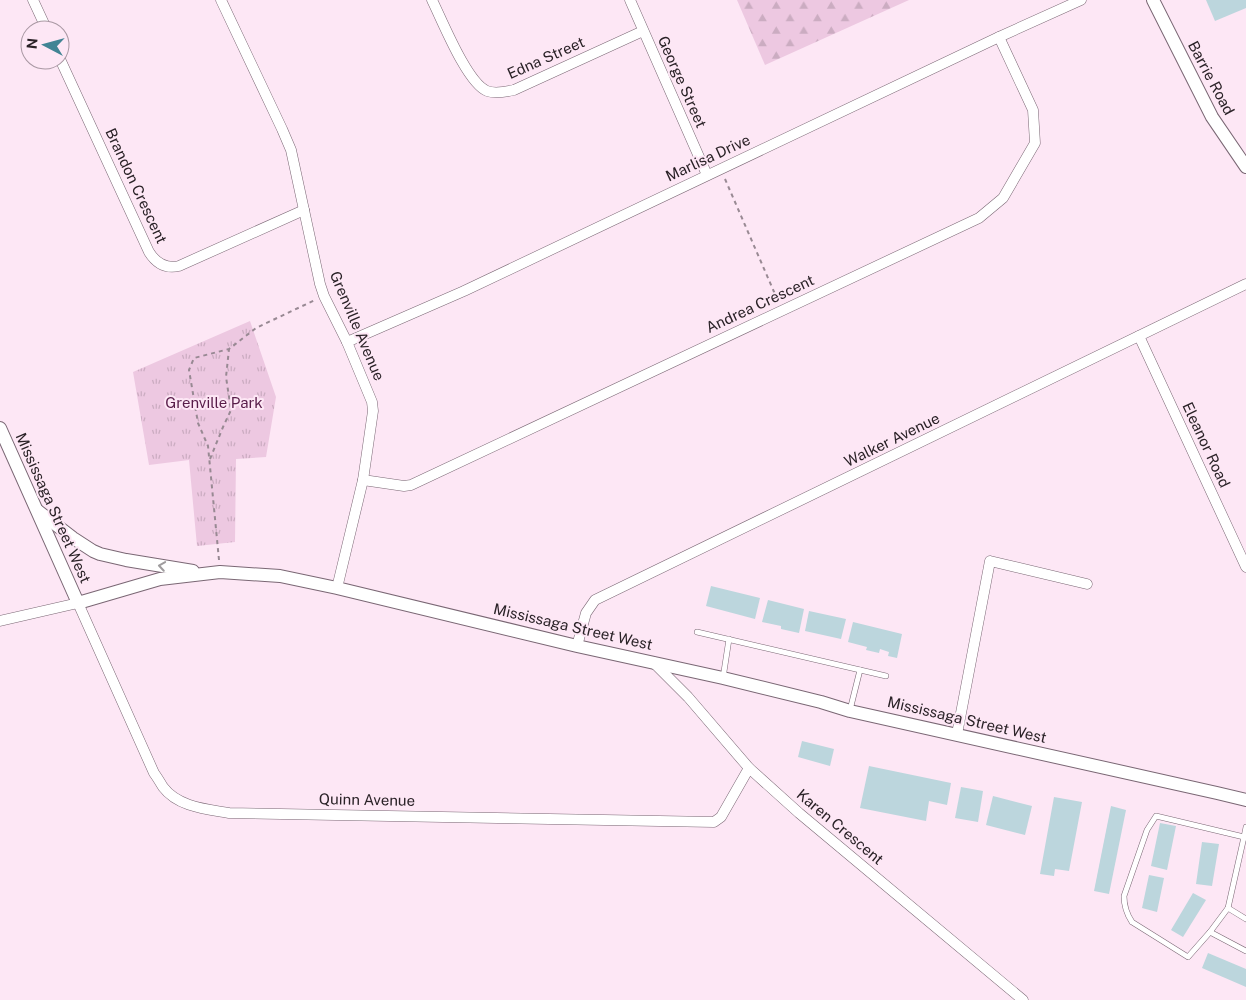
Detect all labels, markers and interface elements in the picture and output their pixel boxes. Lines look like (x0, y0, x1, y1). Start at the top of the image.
north arrow (20, 20, 70, 70)
street label: Edna Street (505, 33, 587, 82)
street label: George Street (655, 33, 710, 130)
text: N (24, 37, 41, 50)
street label: Barrie Road (1185, 38, 1238, 118)
street label: Brandon Crescent (102, 125, 171, 246)
street label: Marlisa Drive (663, 131, 753, 184)
street label: Grenville Avenue (327, 269, 388, 383)
street label: Andrea Crescent (703, 271, 817, 336)
park label: Grenville Park (165, 394, 263, 411)
street label: Eleanor Road (1179, 399, 1234, 490)
street label: Walker Avenue (841, 409, 942, 470)
street label: Mississaga Street West (13, 430, 94, 586)
one-way arrow (158, 561, 166, 571)
street label: Mississaga Street West (492, 600, 655, 653)
street label: Mississaga Street West (886, 693, 1049, 746)
street label: Karen Crescent (794, 785, 887, 868)
street label: Quinn Avenue (319, 790, 415, 809)

